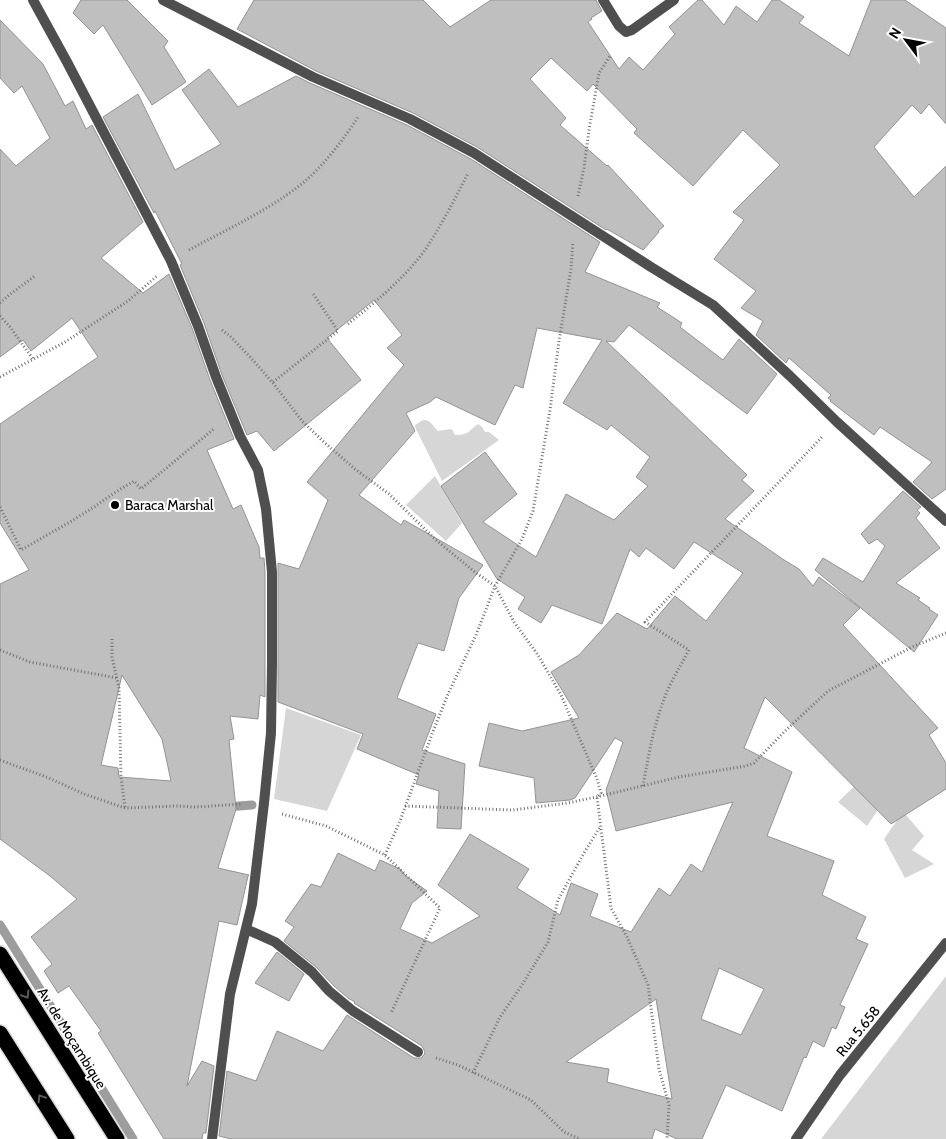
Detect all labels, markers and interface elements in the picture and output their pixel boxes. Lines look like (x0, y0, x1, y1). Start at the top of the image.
north arrow (881, 15, 931, 65)
text: N (885, 24, 905, 42)
place label: Baraca Marshal (125, 496, 214, 514)
marker: Baraca Marshal (109, 499, 121, 511)
street label: Av. de Moçambique (34, 984, 110, 1092)
one-way arrow (20, 989, 29, 998)
street label: Rua 5.658 (832, 1002, 884, 1060)
one-way arrow (38, 1094, 47, 1104)

